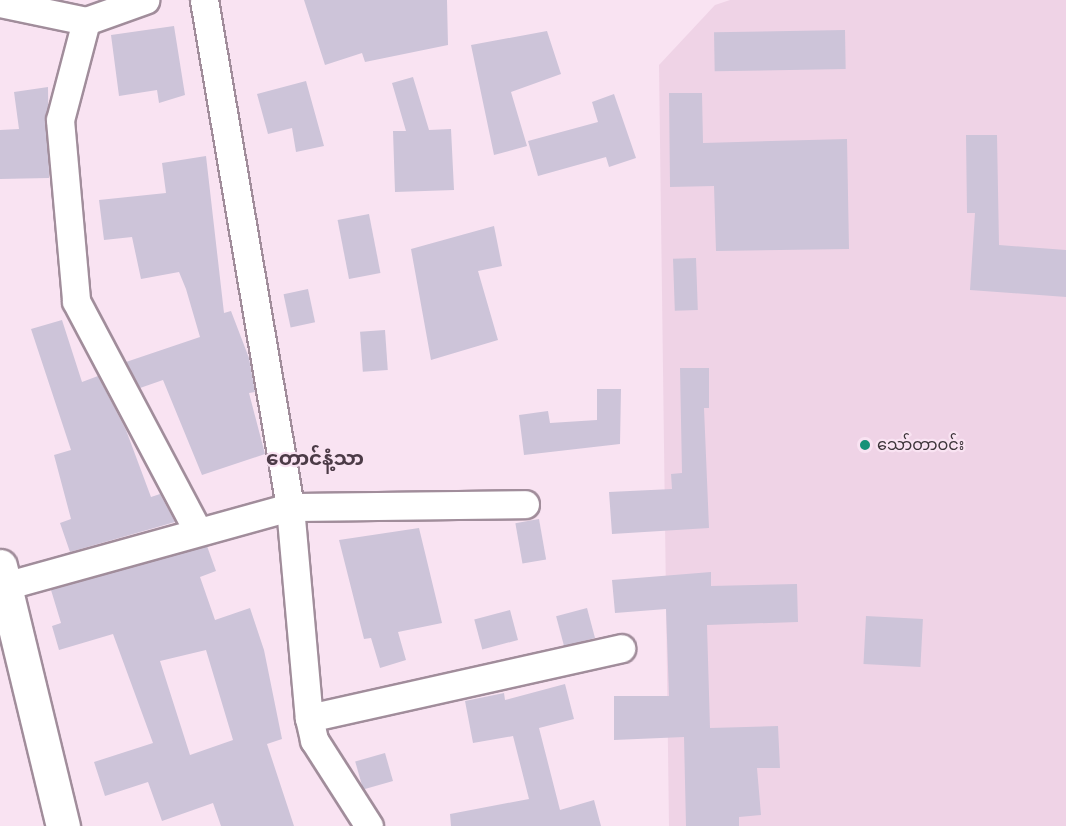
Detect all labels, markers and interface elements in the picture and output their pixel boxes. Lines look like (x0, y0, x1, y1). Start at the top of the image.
place label: သော်တာဝင်း (877, 435, 964, 455)
marker: သော်တာဝင်း (858, 438, 872, 452)
district label: တောင်နံ့သာ (266, 446, 364, 470)

